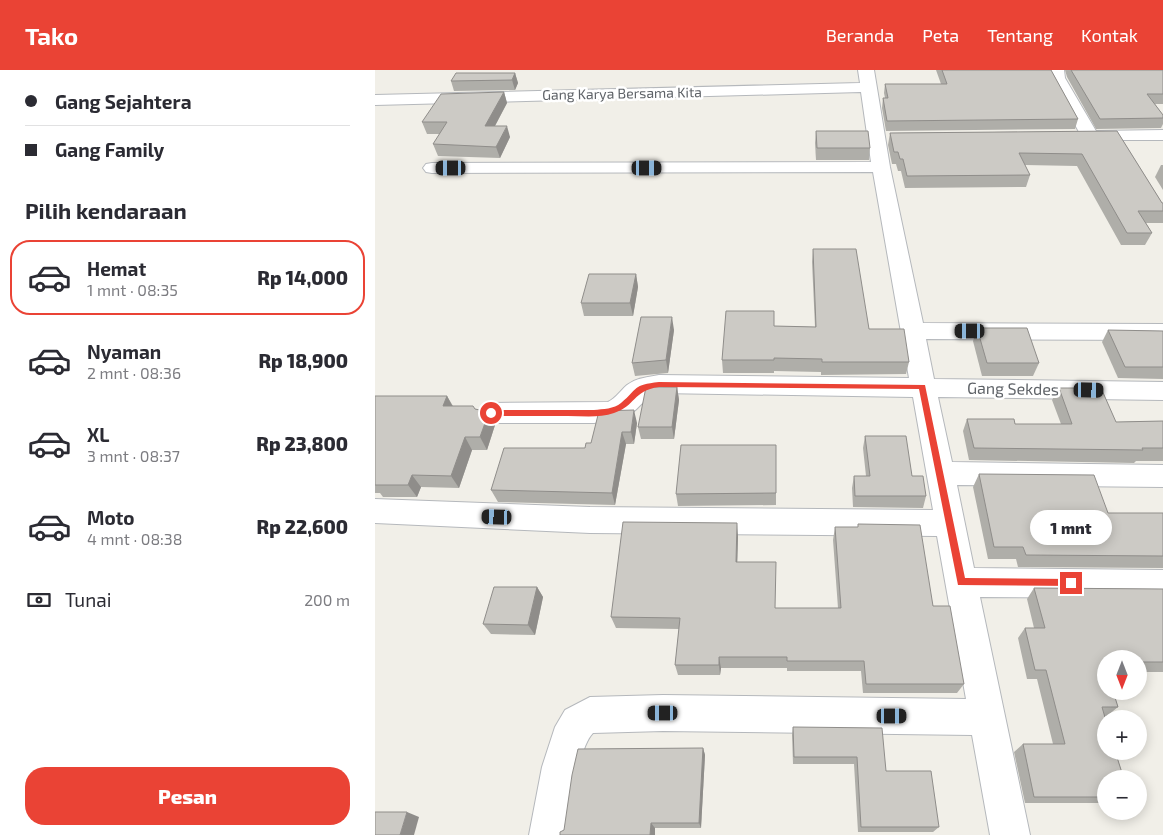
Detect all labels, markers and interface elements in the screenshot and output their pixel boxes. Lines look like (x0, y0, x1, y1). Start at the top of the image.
text: Tako (25, 21, 78, 50)
text: Beranda (826, 24, 894, 46)
text: Peta (922, 24, 959, 46)
text: Tentang (987, 24, 1053, 46)
text: Kontak (1081, 24, 1138, 46)
street label: Gang Karya Bersama Kita (542, 83, 702, 103)
text: Gang Sejahtera (55, 90, 191, 113)
text: Gang Family (55, 138, 164, 161)
car (436, 161, 466, 176)
car (632, 161, 662, 176)
text: Pilih kendaraan (25, 197, 187, 223)
icon: car (27, 255, 72, 300)
text: Hemat (87, 257, 146, 280)
text: Rp 14,000 (257, 266, 348, 289)
text: 1 mnt · 08:35 (87, 280, 178, 299)
car (955, 324, 985, 339)
icon: car (27, 338, 72, 383)
text: Nyaman (87, 340, 161, 363)
text: Rp 18,900 (258, 349, 348, 372)
text: 2 mnt · 08:36 (87, 363, 181, 382)
street label: Gang Sekdes (967, 378, 1059, 398)
car (1073, 382, 1104, 398)
route start (480, 402, 502, 424)
icon: car (27, 421, 72, 466)
text: XL (87, 423, 109, 446)
text: Rp 23,800 (256, 432, 348, 455)
text: 3 mnt · 08:37 (87, 446, 180, 465)
icon: car (27, 504, 72, 549)
text: Moto (87, 506, 135, 529)
car (481, 509, 512, 525)
callout: 1 mnt (1030, 510, 1112, 546)
text: Rp 22,600 (257, 515, 348, 538)
text: 1 mnt (1050, 518, 1092, 537)
text: 4 mnt · 08:38 (87, 529, 182, 548)
route end (1060, 572, 1082, 594)
icon: cash (25, 586, 53, 614)
text: Tunai (65, 588, 111, 611)
text: 200 m (304, 590, 350, 609)
north arrow (1097, 650, 1147, 700)
map controls (1097, 650, 1147, 820)
car (648, 706, 678, 721)
car (877, 709, 907, 724)
button: + (1097, 710, 1147, 760)
button: Pesan (25, 767, 350, 825)
button: − (1097, 770, 1147, 820)

